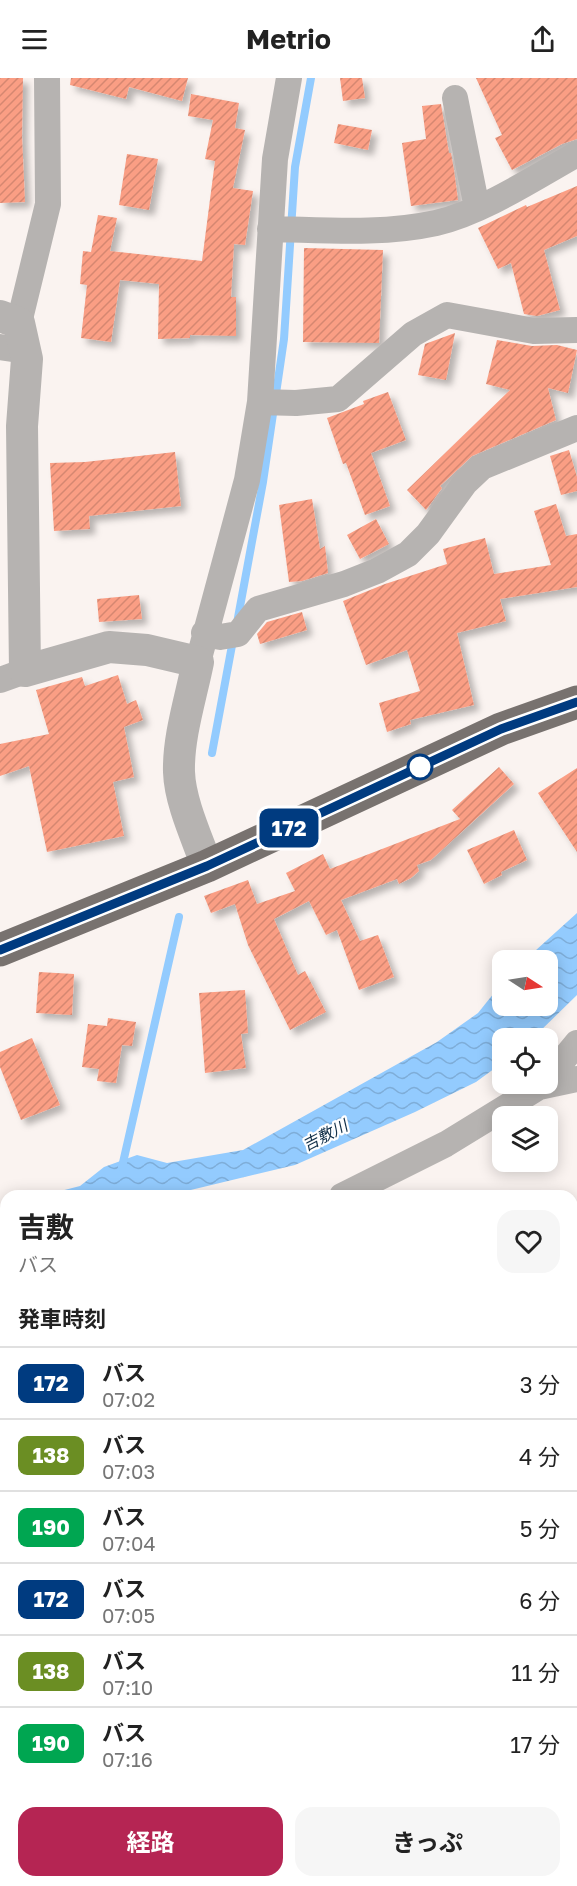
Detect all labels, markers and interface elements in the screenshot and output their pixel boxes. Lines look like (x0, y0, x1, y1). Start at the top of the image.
icon: menu (18, 23, 51, 56)
text: Metrio (246, 23, 331, 55)
icon: share (526, 23, 559, 56)
unlabelled marker (407, 754, 433, 780)
line badge: 172 (254, 808, 324, 848)
text: 172 (271, 815, 307, 841)
north arrow (492, 950, 558, 1016)
map controls (492, 950, 558, 1172)
button: locate (492, 1028, 558, 1094)
button: layers (492, 1106, 558, 1172)
water label: 吉敷川 (299, 1114, 353, 1155)
text: 吉敷 (18, 1210, 74, 1243)
button: heart (497, 1210, 560, 1273)
text: バス (18, 1252, 58, 1276)
text: 発車時刻 (18, 1305, 106, 1332)
text: バス (102, 1359, 146, 1386)
text: 172 (33, 1370, 69, 1396)
text: 3 分 (520, 1371, 560, 1398)
text: 07:02 (102, 1387, 155, 1411)
text: バス (102, 1431, 146, 1458)
text: 138 (32, 1442, 70, 1468)
text: 4 分 (519, 1443, 560, 1470)
text: 07:03 (102, 1459, 155, 1483)
text: バス (102, 1503, 146, 1530)
text: 190 (32, 1514, 70, 1540)
text: 5 分 (520, 1515, 560, 1542)
text: 07:04 (102, 1531, 156, 1555)
text: バス (102, 1575, 146, 1602)
text: 172 (33, 1586, 69, 1612)
text: 6 分 (519, 1587, 560, 1614)
text: 07:05 (102, 1603, 155, 1627)
text: バス (102, 1647, 146, 1674)
text: 138 (32, 1658, 70, 1684)
text: 11 分 (511, 1659, 560, 1686)
text: 07:10 (102, 1675, 153, 1699)
text: バス (102, 1719, 146, 1746)
text: 190 (32, 1730, 70, 1756)
text: 17 分 (510, 1731, 560, 1758)
text: 07:16 (102, 1747, 153, 1771)
button: 経路 (18, 1807, 283, 1876)
button: きっぷ (295, 1807, 560, 1876)

